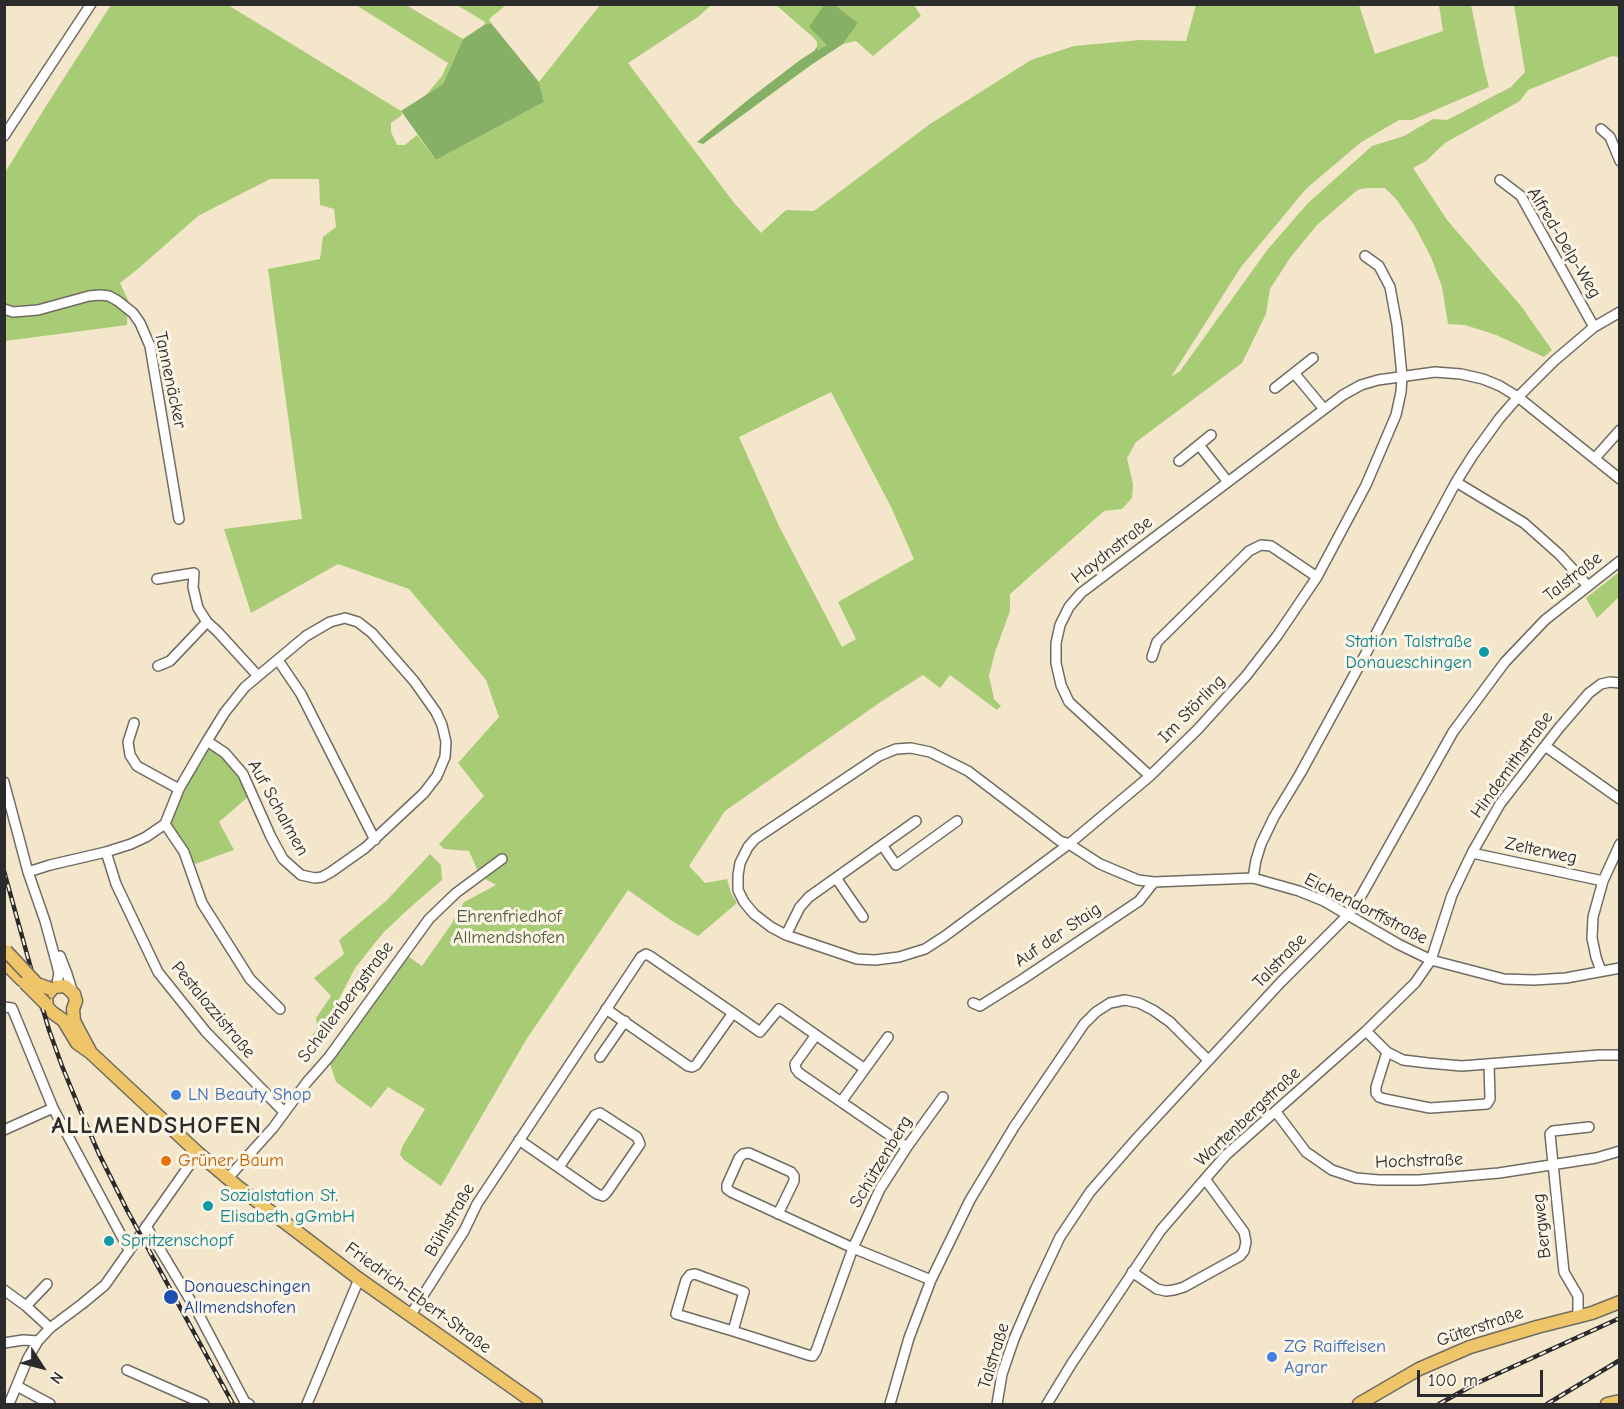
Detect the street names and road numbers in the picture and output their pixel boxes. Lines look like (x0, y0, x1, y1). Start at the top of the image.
street label: Alfred-Delp-Weg (1522, 184, 1606, 302)
street label: Tannenäcker (149, 330, 191, 430)
street label: Haydnstraße (1067, 512, 1157, 588)
street label: Talstraße (1539, 548, 1607, 606)
street label: Im Störling (1154, 670, 1230, 748)
street label: Hindemithstraße (1466, 707, 1558, 823)
street label: Auf Schalmen (243, 756, 313, 860)
street label: Zelterweg (1503, 833, 1579, 869)
street label: Eichendorffstraße (1301, 869, 1431, 949)
street label: Auf der Staig (1011, 898, 1105, 972)
street label: Talstraße (1249, 929, 1311, 993)
street label: Schellenbergstraße (293, 937, 399, 1067)
street label: Pestalozzistraße (166, 957, 260, 1063)
street label: Wartenbergstraße (1191, 1063, 1305, 1171)
street label: Schützenberg (845, 1112, 917, 1212)
street label: Hochstraße (1375, 1149, 1463, 1173)
street label: Bühlstraße (420, 1179, 480, 1261)
street label: Bergweg (1528, 1192, 1556, 1260)
street label: Friedrich-Ebert-Straße (341, 1238, 495, 1358)
street label: Güterstraße (1434, 1302, 1526, 1352)
street label: Talstraße (974, 1320, 1014, 1392)

